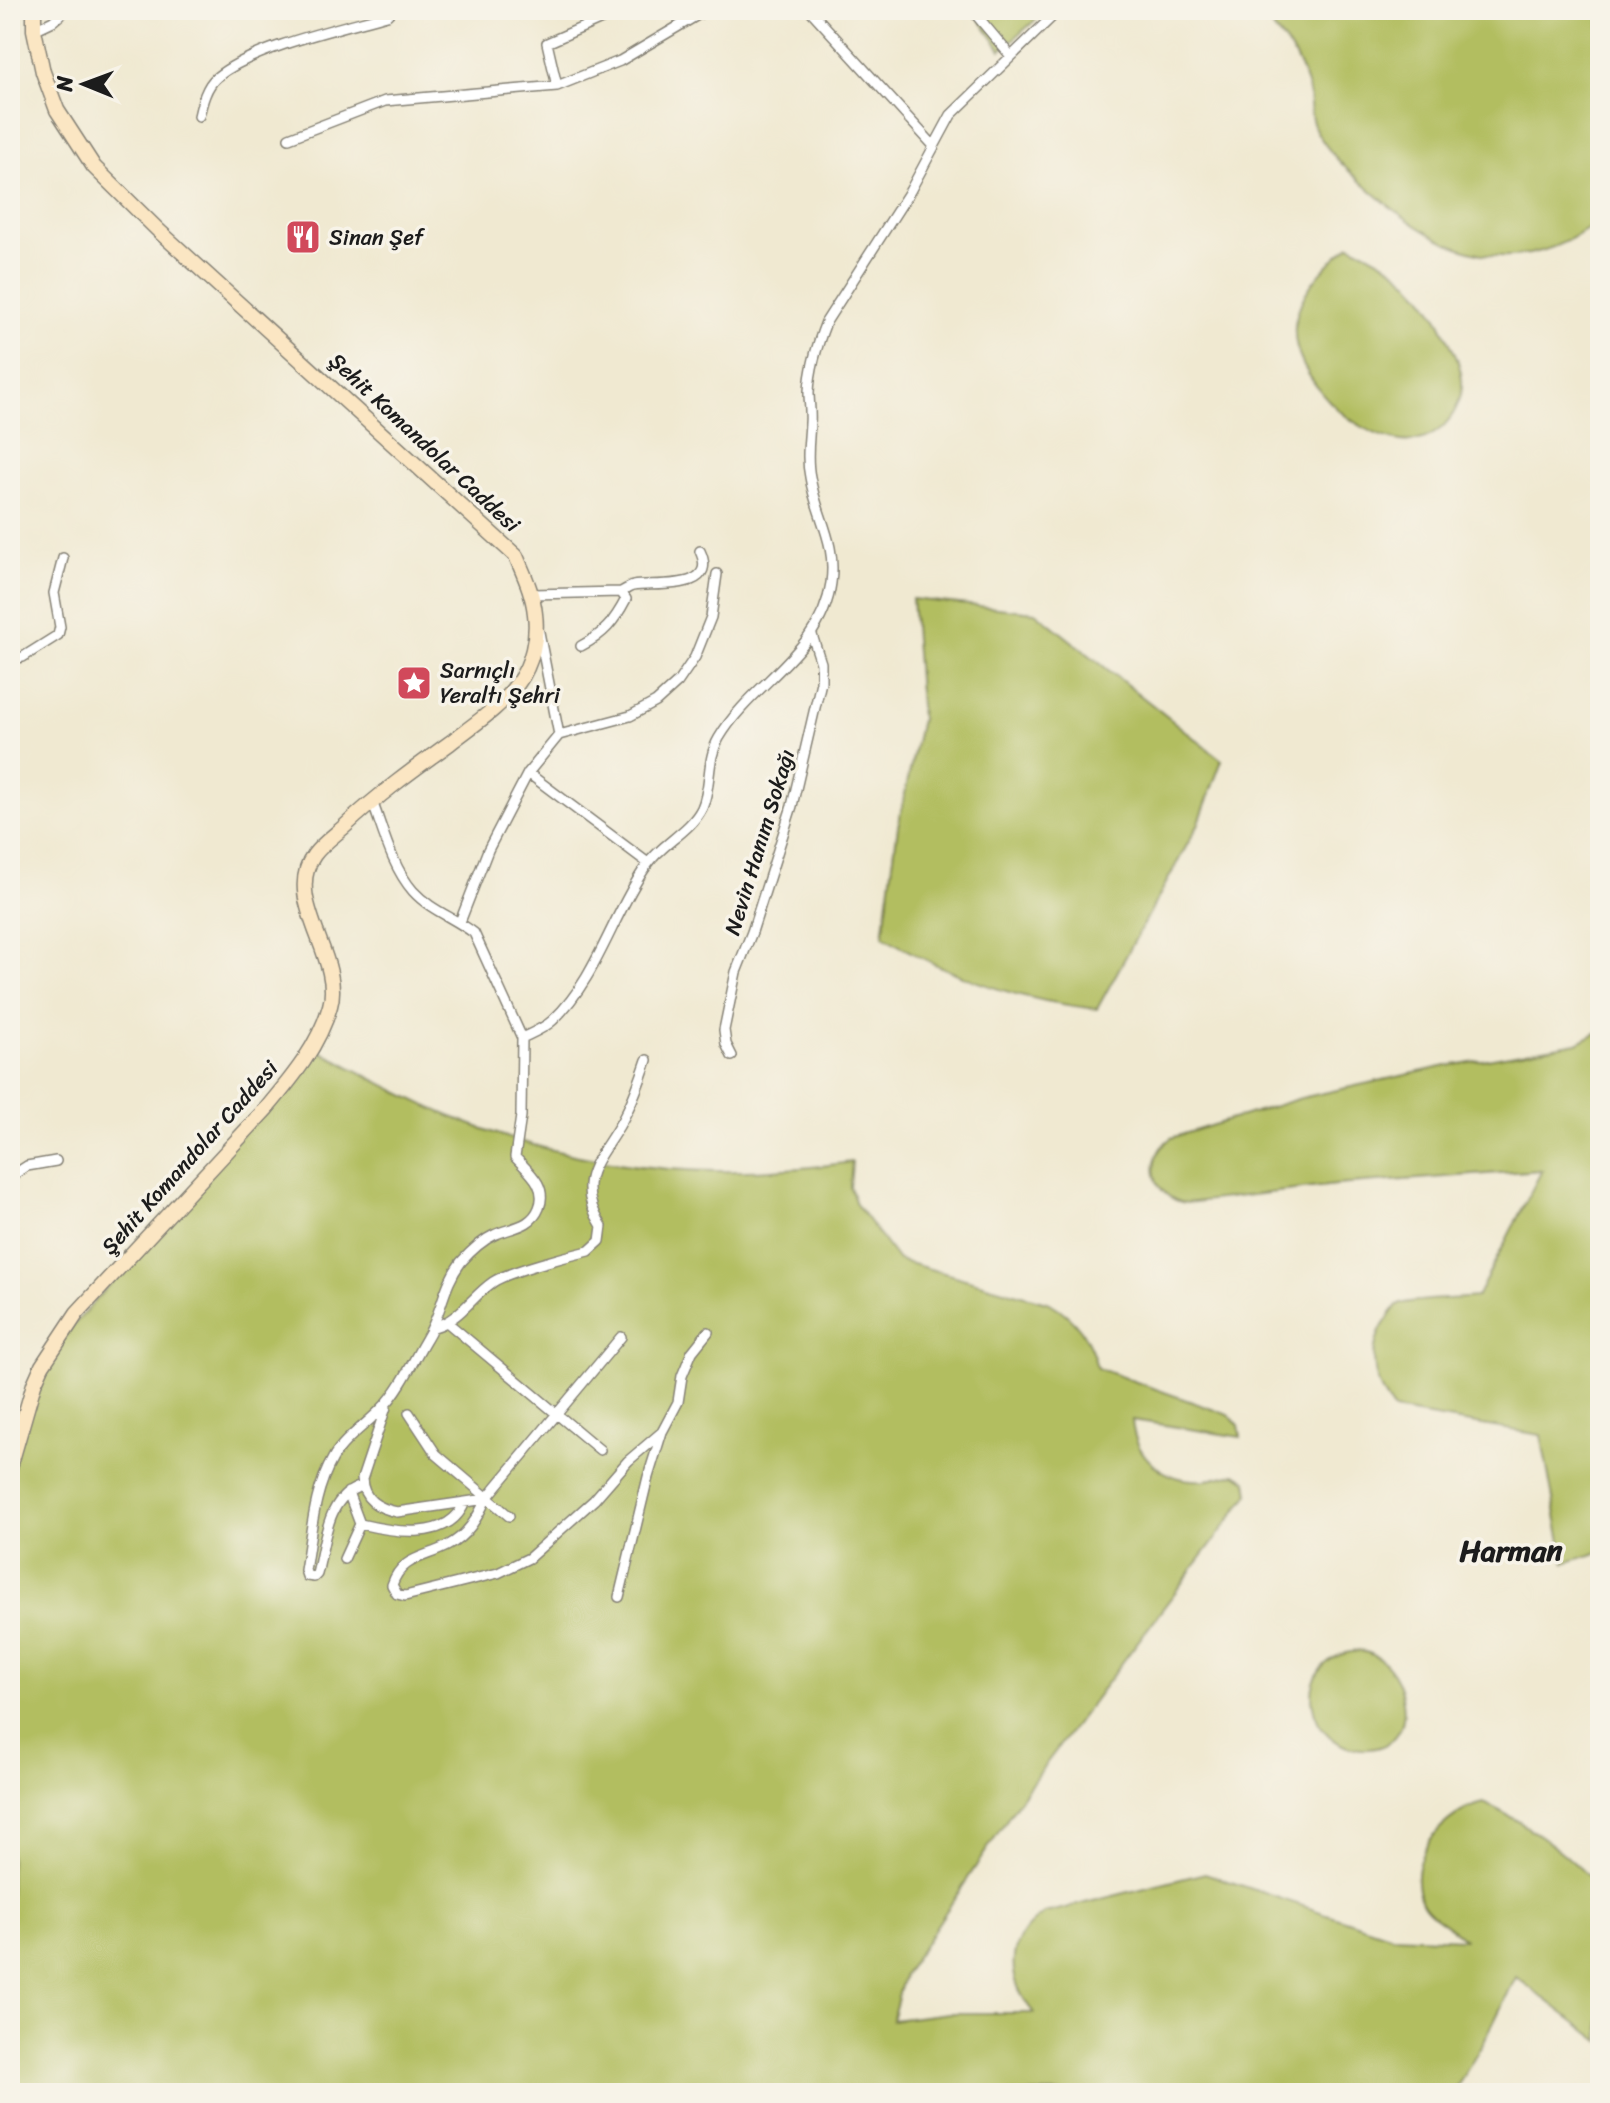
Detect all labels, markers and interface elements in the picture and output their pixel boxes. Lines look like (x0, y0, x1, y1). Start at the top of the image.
north arrow (44, 44, 124, 124)
text: N (45, 75, 84, 93)
restaurant icon: Sinan Şef (284, 218, 322, 256)
place label: Sinan Şef (329, 218, 426, 257)
street label: Şehit Komandolar Caddesi (320, 342, 530, 543)
place label: Sarnıçlı Yeraltı Şehri (440, 651, 561, 715)
place icon: Sarnıçlı Yeraltı Şehri (395, 664, 433, 702)
street label: Nevin Hanım Sokağı (713, 744, 806, 940)
street label: Şehit Komandolar Caddesi (91, 1050, 288, 1264)
district label: Harman (1460, 1524, 1563, 1578)

